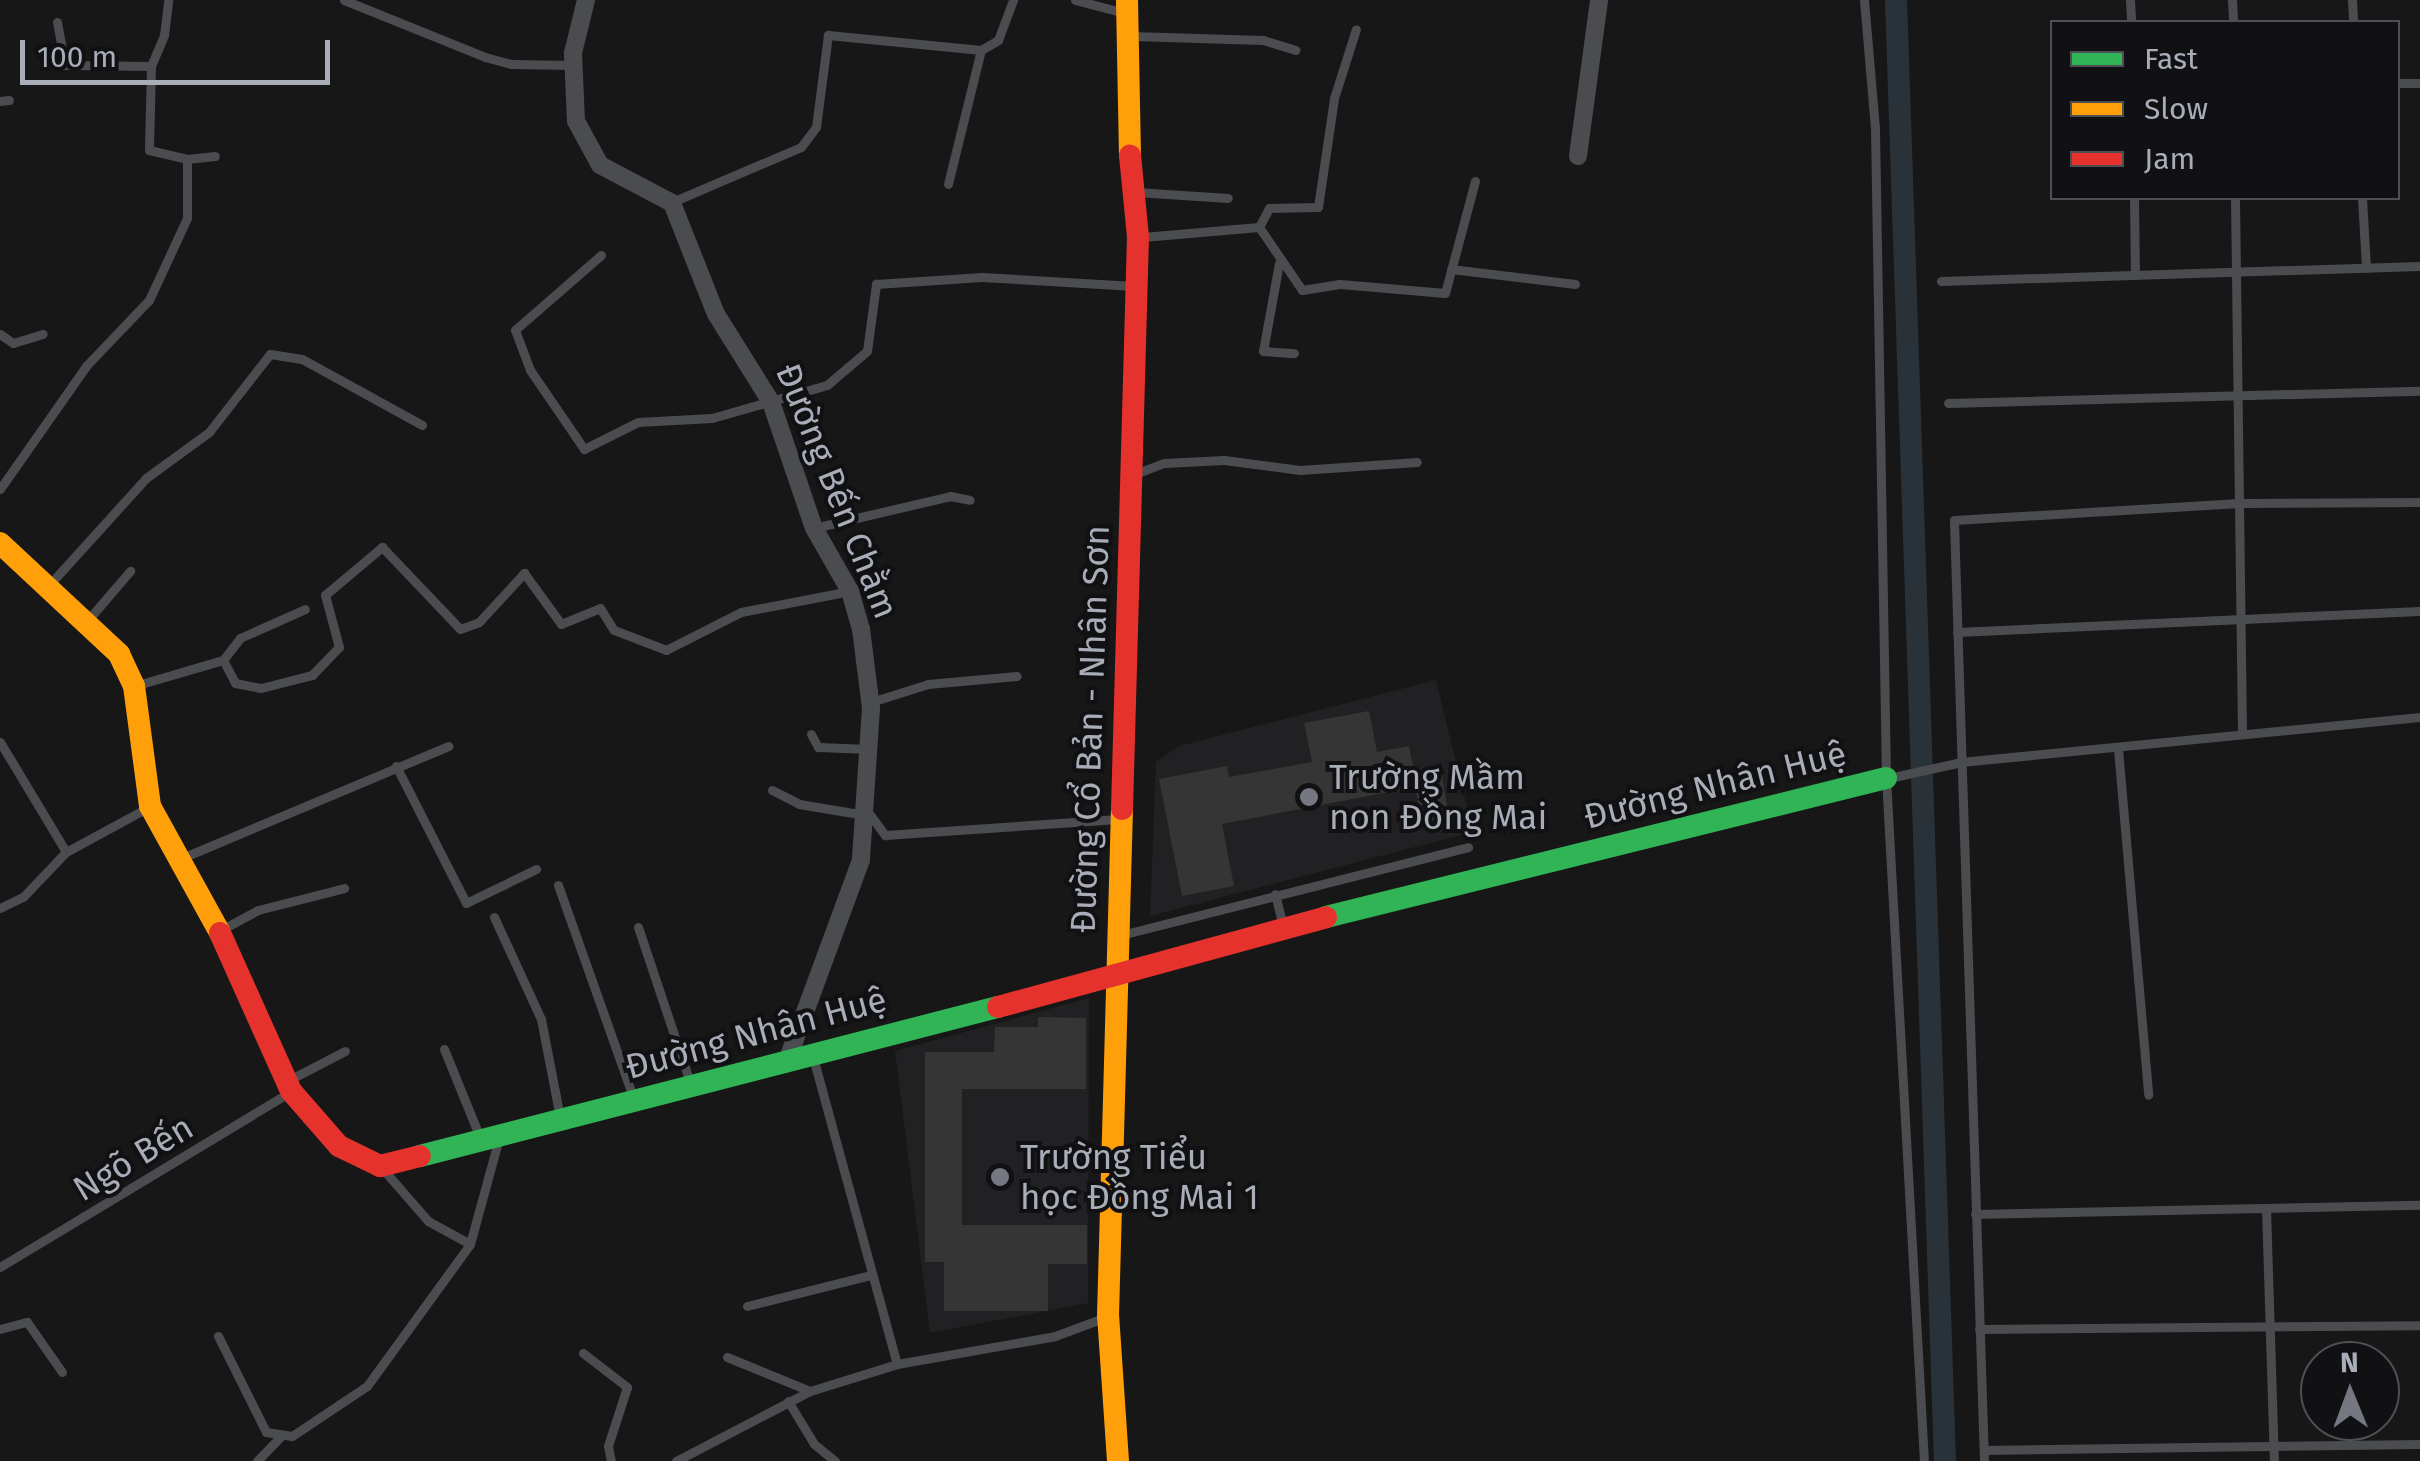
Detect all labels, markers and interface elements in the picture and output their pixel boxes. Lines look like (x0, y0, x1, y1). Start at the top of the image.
scale bar (25, 20, 335, 82)
legend (2050, 20, 2400, 200)
text: 100 m (37, 39, 117, 75)
text: Fast (2144, 41, 2198, 77)
text: Slow (2144, 91, 2208, 127)
text: Jam (2144, 141, 2195, 177)
street label: Đường Bến Chằm (767, 357, 907, 625)
street label: Đường Cổ Bản - Nhân Sơn (1062, 524, 1118, 934)
street label: Đường Nhân Huệ (1580, 732, 1850, 838)
place label: Trường Mầm non Đồng Mai (1329, 756, 1547, 838)
marker: Trường Mầm non Đồng Mai (1298, 786, 1320, 808)
street label: Đường Nhân Huệ (621, 978, 891, 1088)
street label: Ngõ Bến (66, 1106, 200, 1210)
place label: Trường Tiểu học Đồng Mai 1 (1020, 1136, 1259, 1218)
marker: Trường Tiểu học Đồng Mai 1 (989, 1166, 1011, 1188)
north arrow (2300, 1341, 2400, 1441)
text: N (2340, 1346, 2359, 1379)

